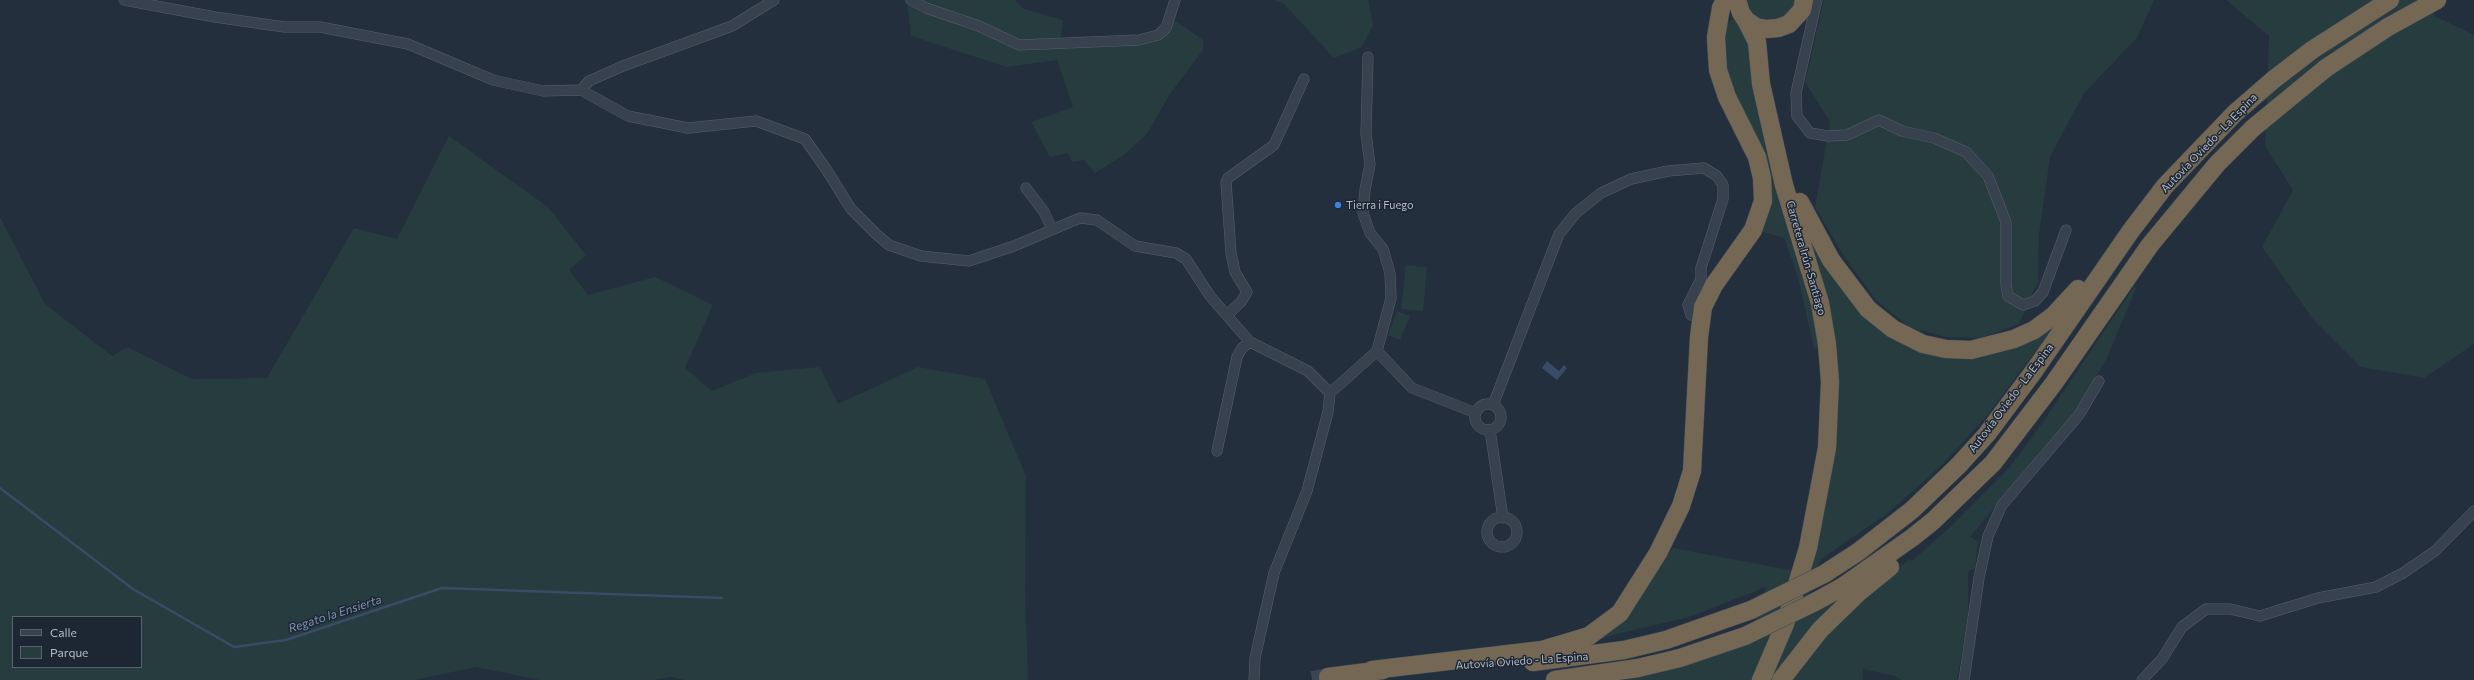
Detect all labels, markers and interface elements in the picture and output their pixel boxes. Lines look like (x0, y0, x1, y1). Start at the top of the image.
street label: Autovía Oviedo - La Espina (2158, 91, 2260, 195)
place label: Tierra i Fuego (1346, 198, 1414, 212)
street label: Carretera Irún-Santiago (1783, 199, 1829, 317)
marker: Tierra i Fuego (1333, 200, 1343, 210)
street label: Autovía Oviedo - La Espina (1966, 341, 2056, 455)
water label: Regato la Ensierta (286, 592, 384, 636)
legend (12, 616, 142, 668)
text: Calle (50, 625, 77, 639)
text: Parque (50, 645, 88, 659)
street label: Autovía Oviedo - La Espina (1455, 650, 1589, 672)

